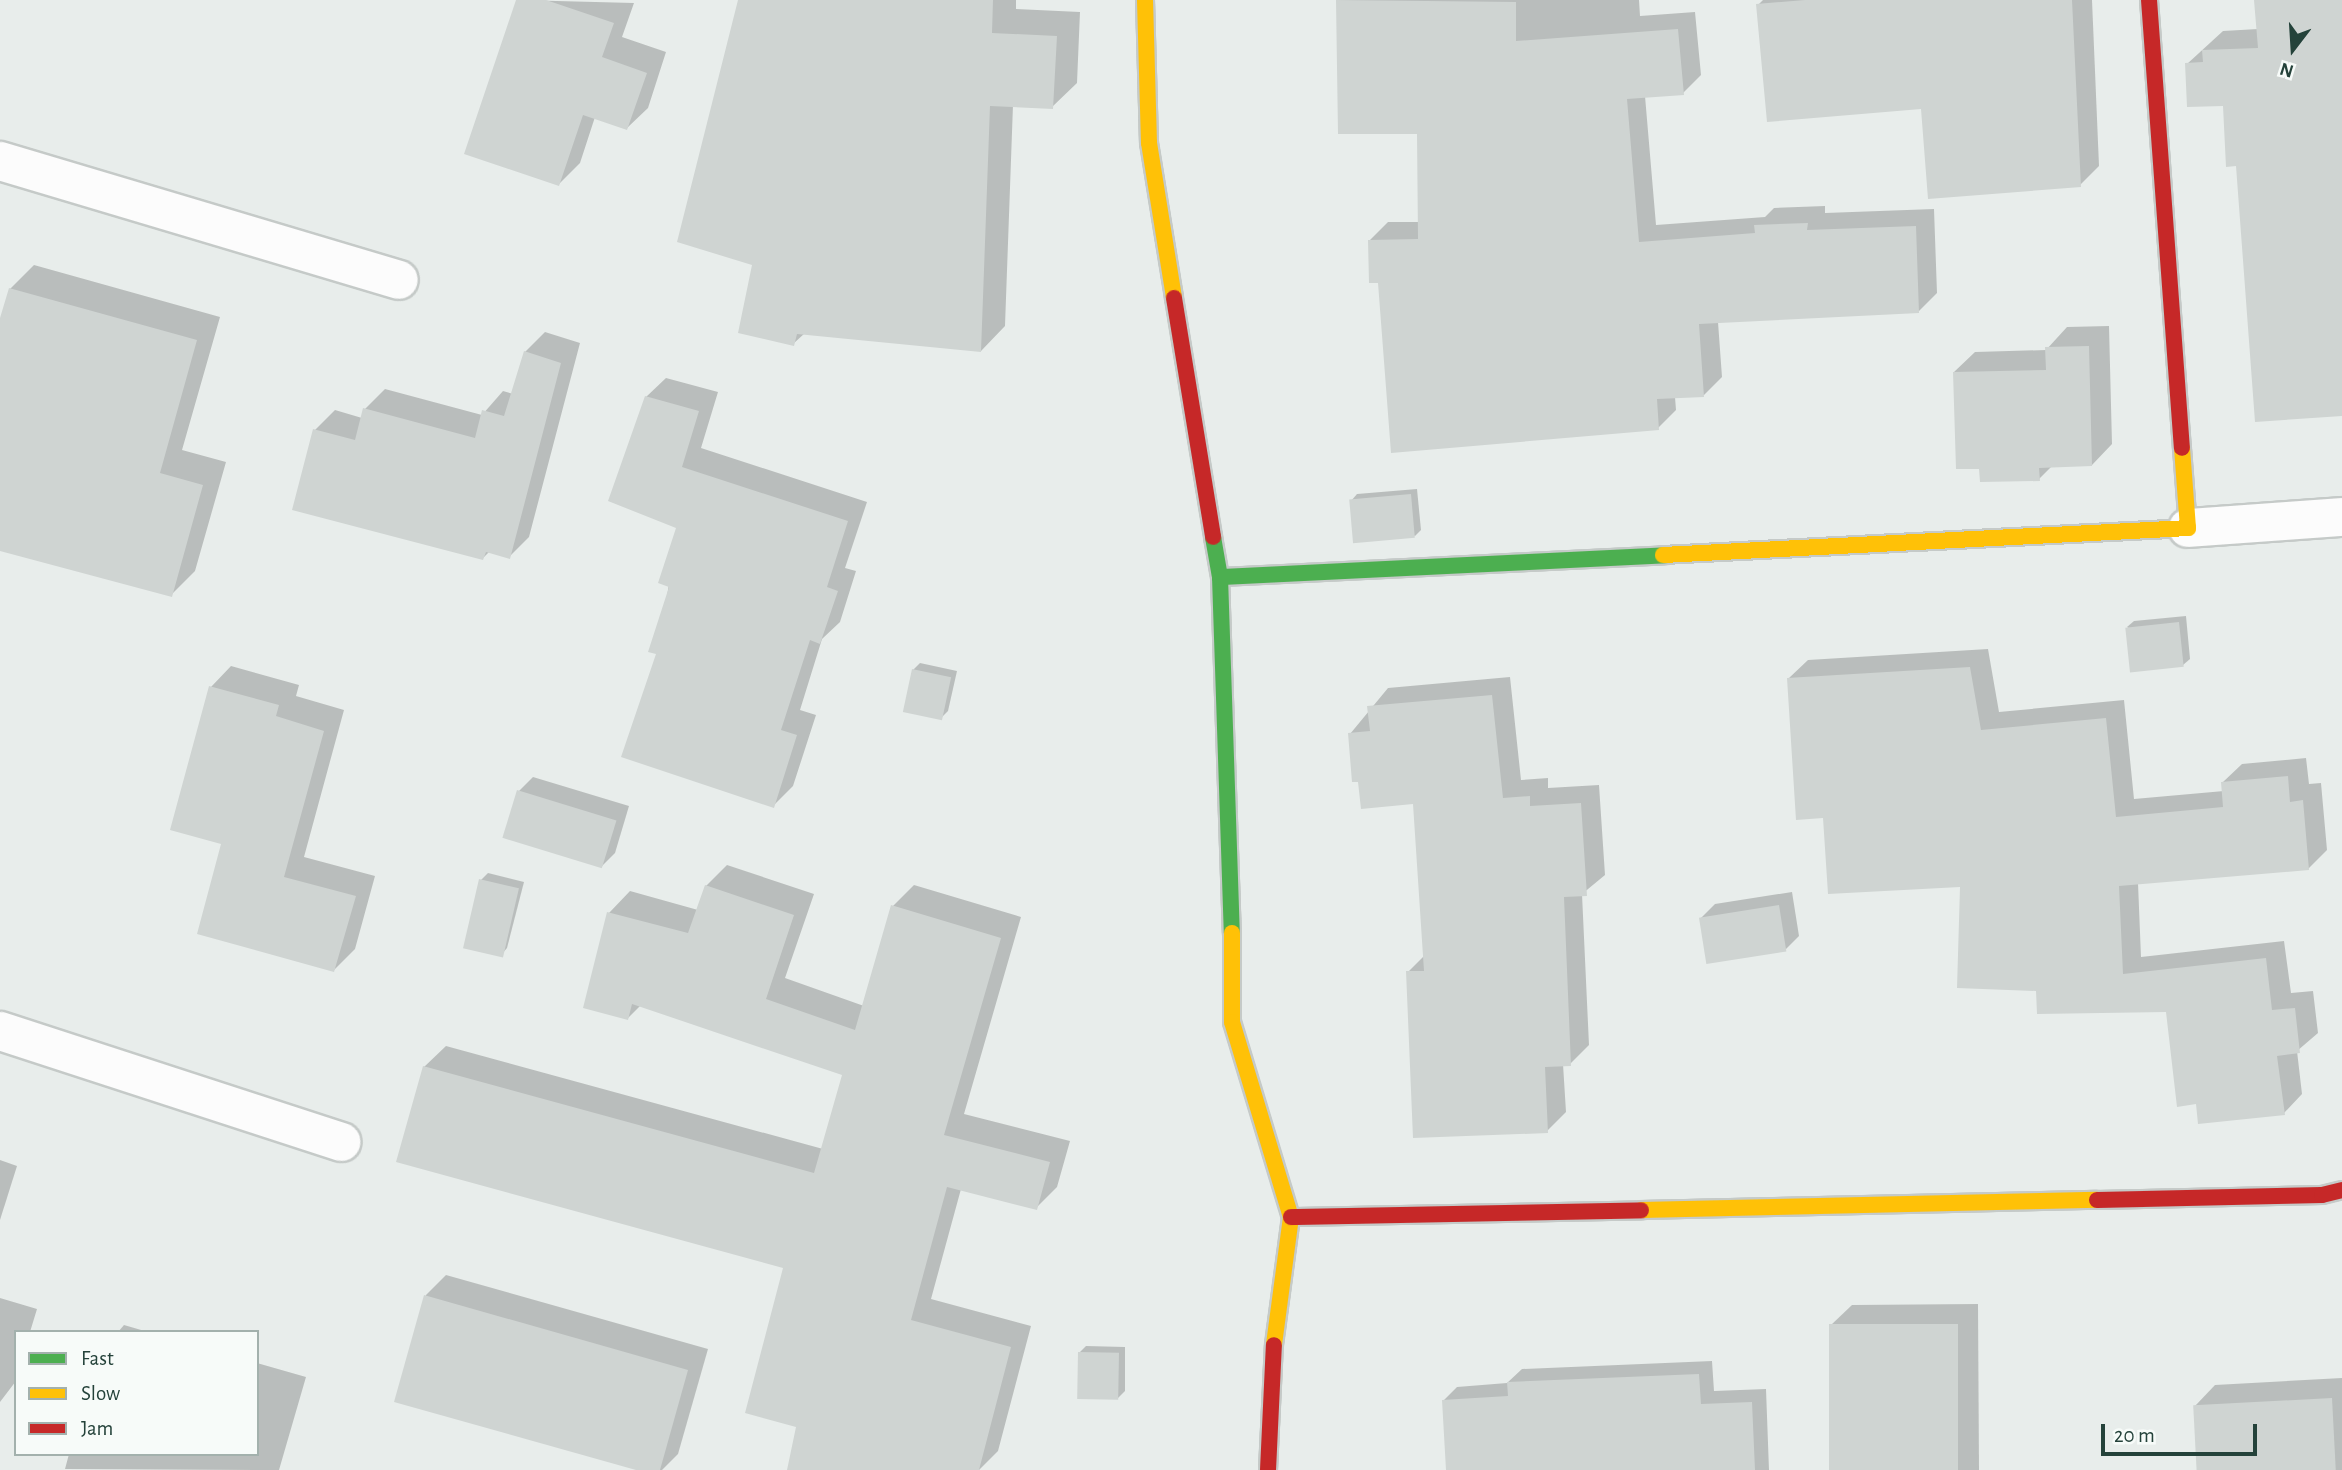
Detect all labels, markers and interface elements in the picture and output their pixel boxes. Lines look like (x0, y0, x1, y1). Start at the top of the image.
north arrow (2258, 14, 2328, 84)
text: N (2278, 59, 2296, 81)
legend (14, 1330, 259, 1456)
text: Fast (81, 1348, 114, 1369)
text: Slow (81, 1383, 120, 1404)
scale bar (2104, 1410, 2260, 1454)
text: Jam (81, 1418, 113, 1439)
text: 20 m (2114, 1425, 2155, 1446)

